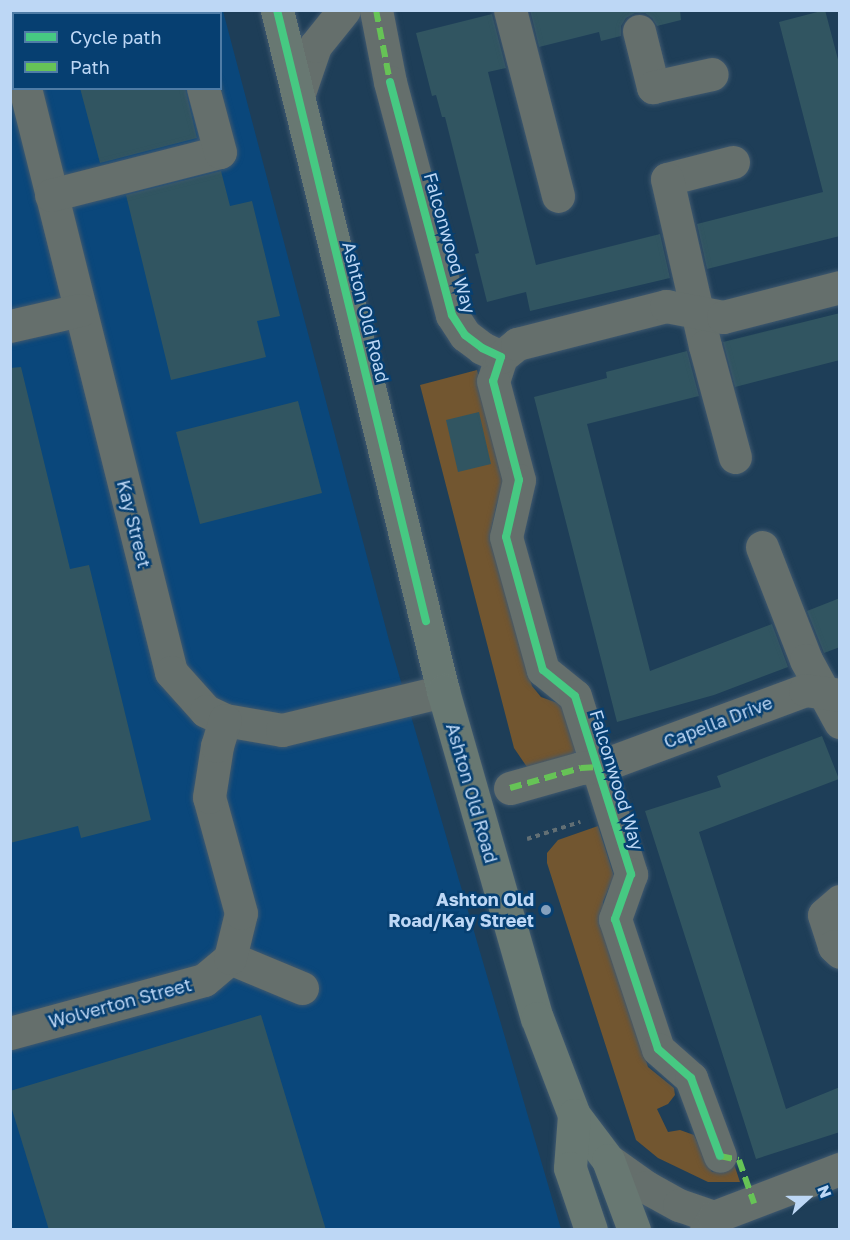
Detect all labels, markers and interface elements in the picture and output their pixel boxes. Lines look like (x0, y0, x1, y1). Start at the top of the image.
legend (12, 12, 222, 90)
text: Cycle path (70, 26, 162, 48)
text: Path (70, 56, 110, 78)
street label: Falconwood Way (420, 170, 480, 316)
street label: Ashton Old Road (338, 239, 394, 385)
street label: Kay Street (113, 478, 155, 570)
street label: Capella Drive (661, 691, 775, 753)
street label: Falconwood Way (585, 707, 649, 853)
street label: Ashton Old Road (442, 721, 502, 865)
place label: Ashton Old Road/Kay Street (388, 889, 534, 932)
marker: Ashton Old Road/Kay Street (539, 903, 553, 917)
street label: Wolverton Street (46, 974, 194, 1032)
north arrow (778, 1168, 838, 1228)
text: N (813, 1182, 836, 1201)

